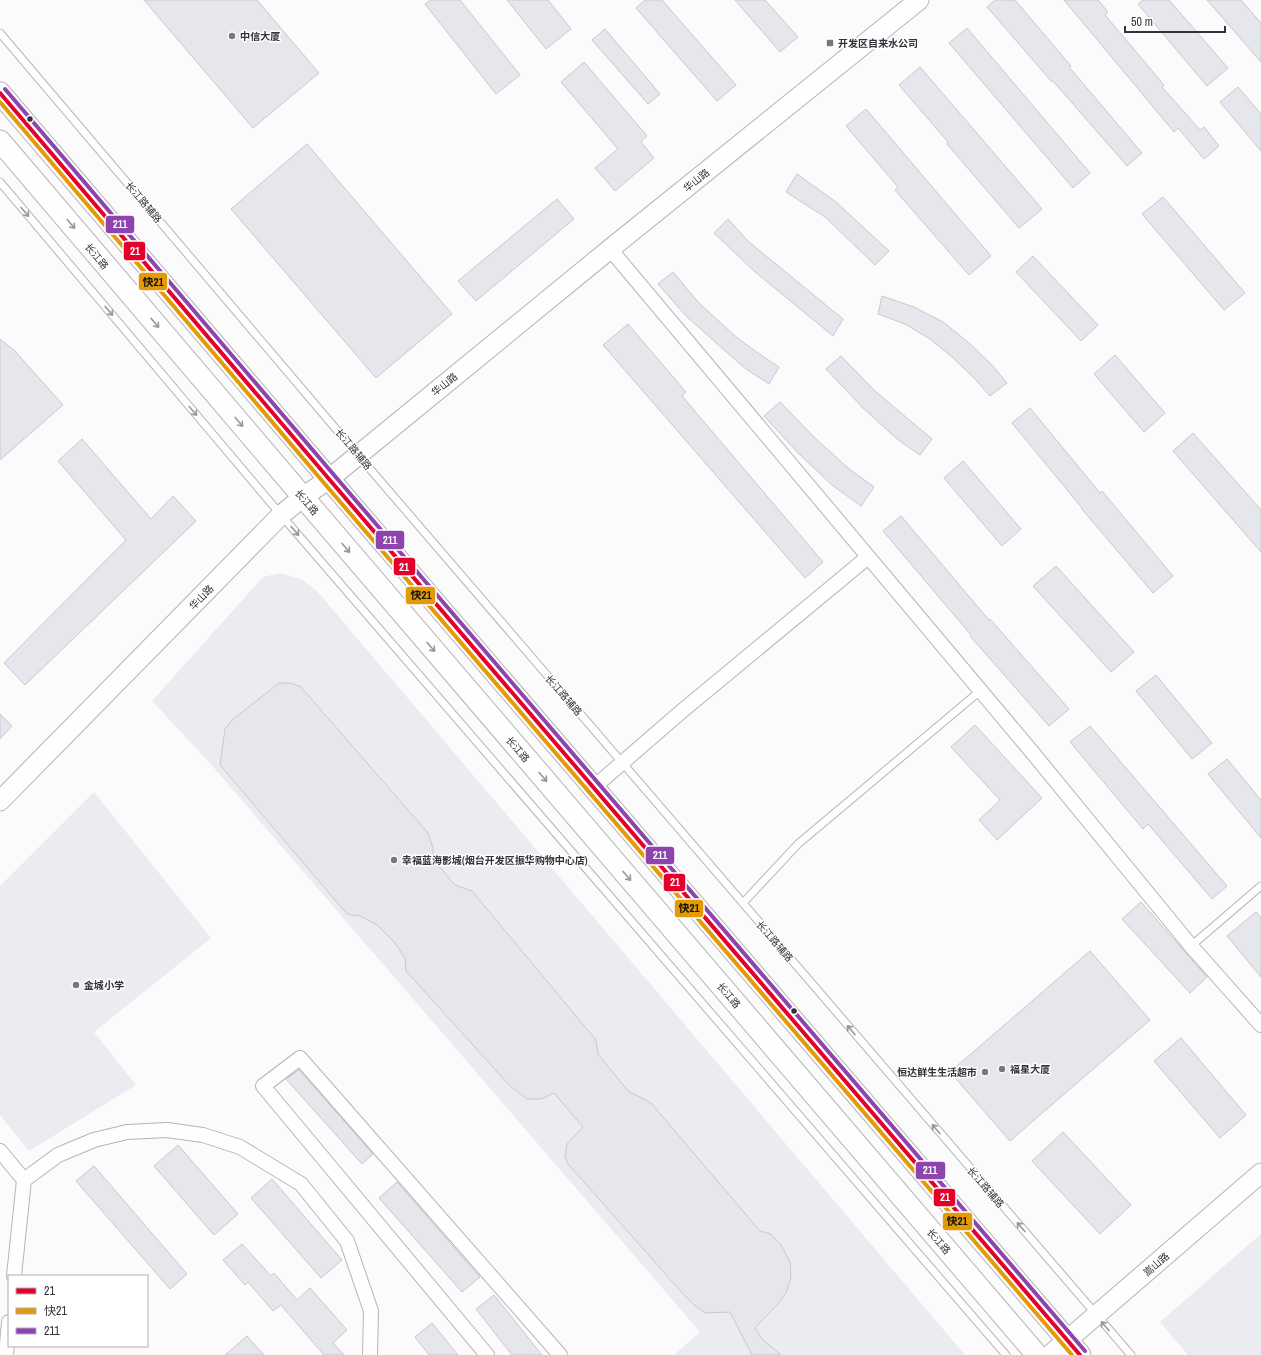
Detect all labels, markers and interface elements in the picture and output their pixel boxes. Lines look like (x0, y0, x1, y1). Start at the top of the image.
scale bar (1125, 8, 1225, 34)
text: 50 m (1131, 14, 1153, 30)
place label: 中信大厦 (240, 30, 280, 43)
marker: 中信大厦 (227, 31, 237, 41)
place label: 开发区自来水公司 (838, 37, 918, 50)
marker: 开发区自来水公司 (825, 38, 835, 48)
unlabelled marker (25, 114, 35, 124)
street label: 华山路 (681, 166, 712, 195)
street label: 长江路辅路 (123, 179, 165, 226)
one-way arrow (21, 207, 30, 217)
line badge: 211 (105, 215, 135, 234)
text: 211 (113, 217, 127, 231)
one-way arrow (66, 219, 75, 230)
street label: 长江路 (82, 241, 111, 272)
line badge: 21 (123, 241, 146, 261)
text: 21 (130, 244, 140, 258)
line badge: 快21 (138, 272, 168, 291)
text: 快21 (142, 275, 164, 289)
one-way arrow (104, 306, 113, 316)
one-way arrow (150, 318, 159, 329)
street label: 华山路 (429, 370, 460, 399)
one-way arrow (188, 405, 197, 416)
one-way arrow (235, 417, 244, 428)
street label: 长江路辅路 (333, 426, 375, 473)
street label: 长江路 (292, 487, 321, 518)
one-way arrow (290, 526, 299, 536)
line badge: 211 (375, 530, 405, 550)
text: 211 (383, 533, 397, 547)
one-way arrow (342, 543, 351, 553)
line badge: 21 (393, 557, 416, 576)
text: 21 (399, 560, 409, 574)
street label: 华山路 (186, 582, 216, 613)
line badge: 快21 (405, 586, 436, 605)
text: 快21 (410, 588, 432, 602)
one-way arrow (426, 641, 435, 652)
street label: 长江路辅路 (542, 672, 585, 718)
street label: 长江路 (503, 734, 532, 765)
one-way arrow (538, 772, 547, 783)
line badge: 211 (645, 846, 675, 865)
text: 211 (653, 848, 667, 862)
place label: 幸福蓝海影城(烟台开发区振华购物中心店) (402, 854, 588, 867)
marker: 幸福蓝海影城(烟台开发区振华购物中心店) (389, 855, 399, 865)
one-way arrow (623, 871, 632, 882)
line badge: 21 (663, 873, 686, 892)
text: 21 (670, 875, 680, 889)
line badge: 快21 (674, 899, 704, 918)
text: 快21 (678, 901, 700, 915)
street label: 长江路辅路 (753, 918, 796, 964)
place label: 金城小学 (83, 979, 124, 992)
marker: 金城小学 (71, 980, 81, 990)
street label: 长江路 (714, 980, 743, 1011)
unlabelled marker (789, 1006, 799, 1016)
one-way arrow (847, 1025, 856, 1035)
place label: 福星大厦 (1010, 1063, 1050, 1076)
marker: 福星大厦 (997, 1064, 1007, 1074)
place label: 恒达鲜生生活超市 (897, 1066, 977, 1079)
marker: 恒达鲜生生活超市 (980, 1067, 990, 1077)
one-way arrow (932, 1124, 941, 1134)
line badge: 211 (915, 1161, 946, 1180)
text: 211 (923, 1163, 937, 1177)
street label: 长江路辅路 (964, 1164, 1007, 1210)
line badge: 21 (933, 1188, 956, 1207)
text: 21 (940, 1190, 950, 1204)
line badge: 快21 (942, 1212, 973, 1231)
text: 快21 (946, 1214, 968, 1228)
one-way arrow (1016, 1222, 1025, 1232)
street label: 长江路 (924, 1226, 953, 1257)
street label: 嵩山路 (1141, 1250, 1172, 1279)
legend (8, 1275, 148, 1347)
text: 21 (44, 1283, 55, 1299)
text: 快21 (44, 1303, 67, 1319)
one-way arrow (1101, 1320, 1110, 1331)
text: 211 (44, 1323, 60, 1339)

